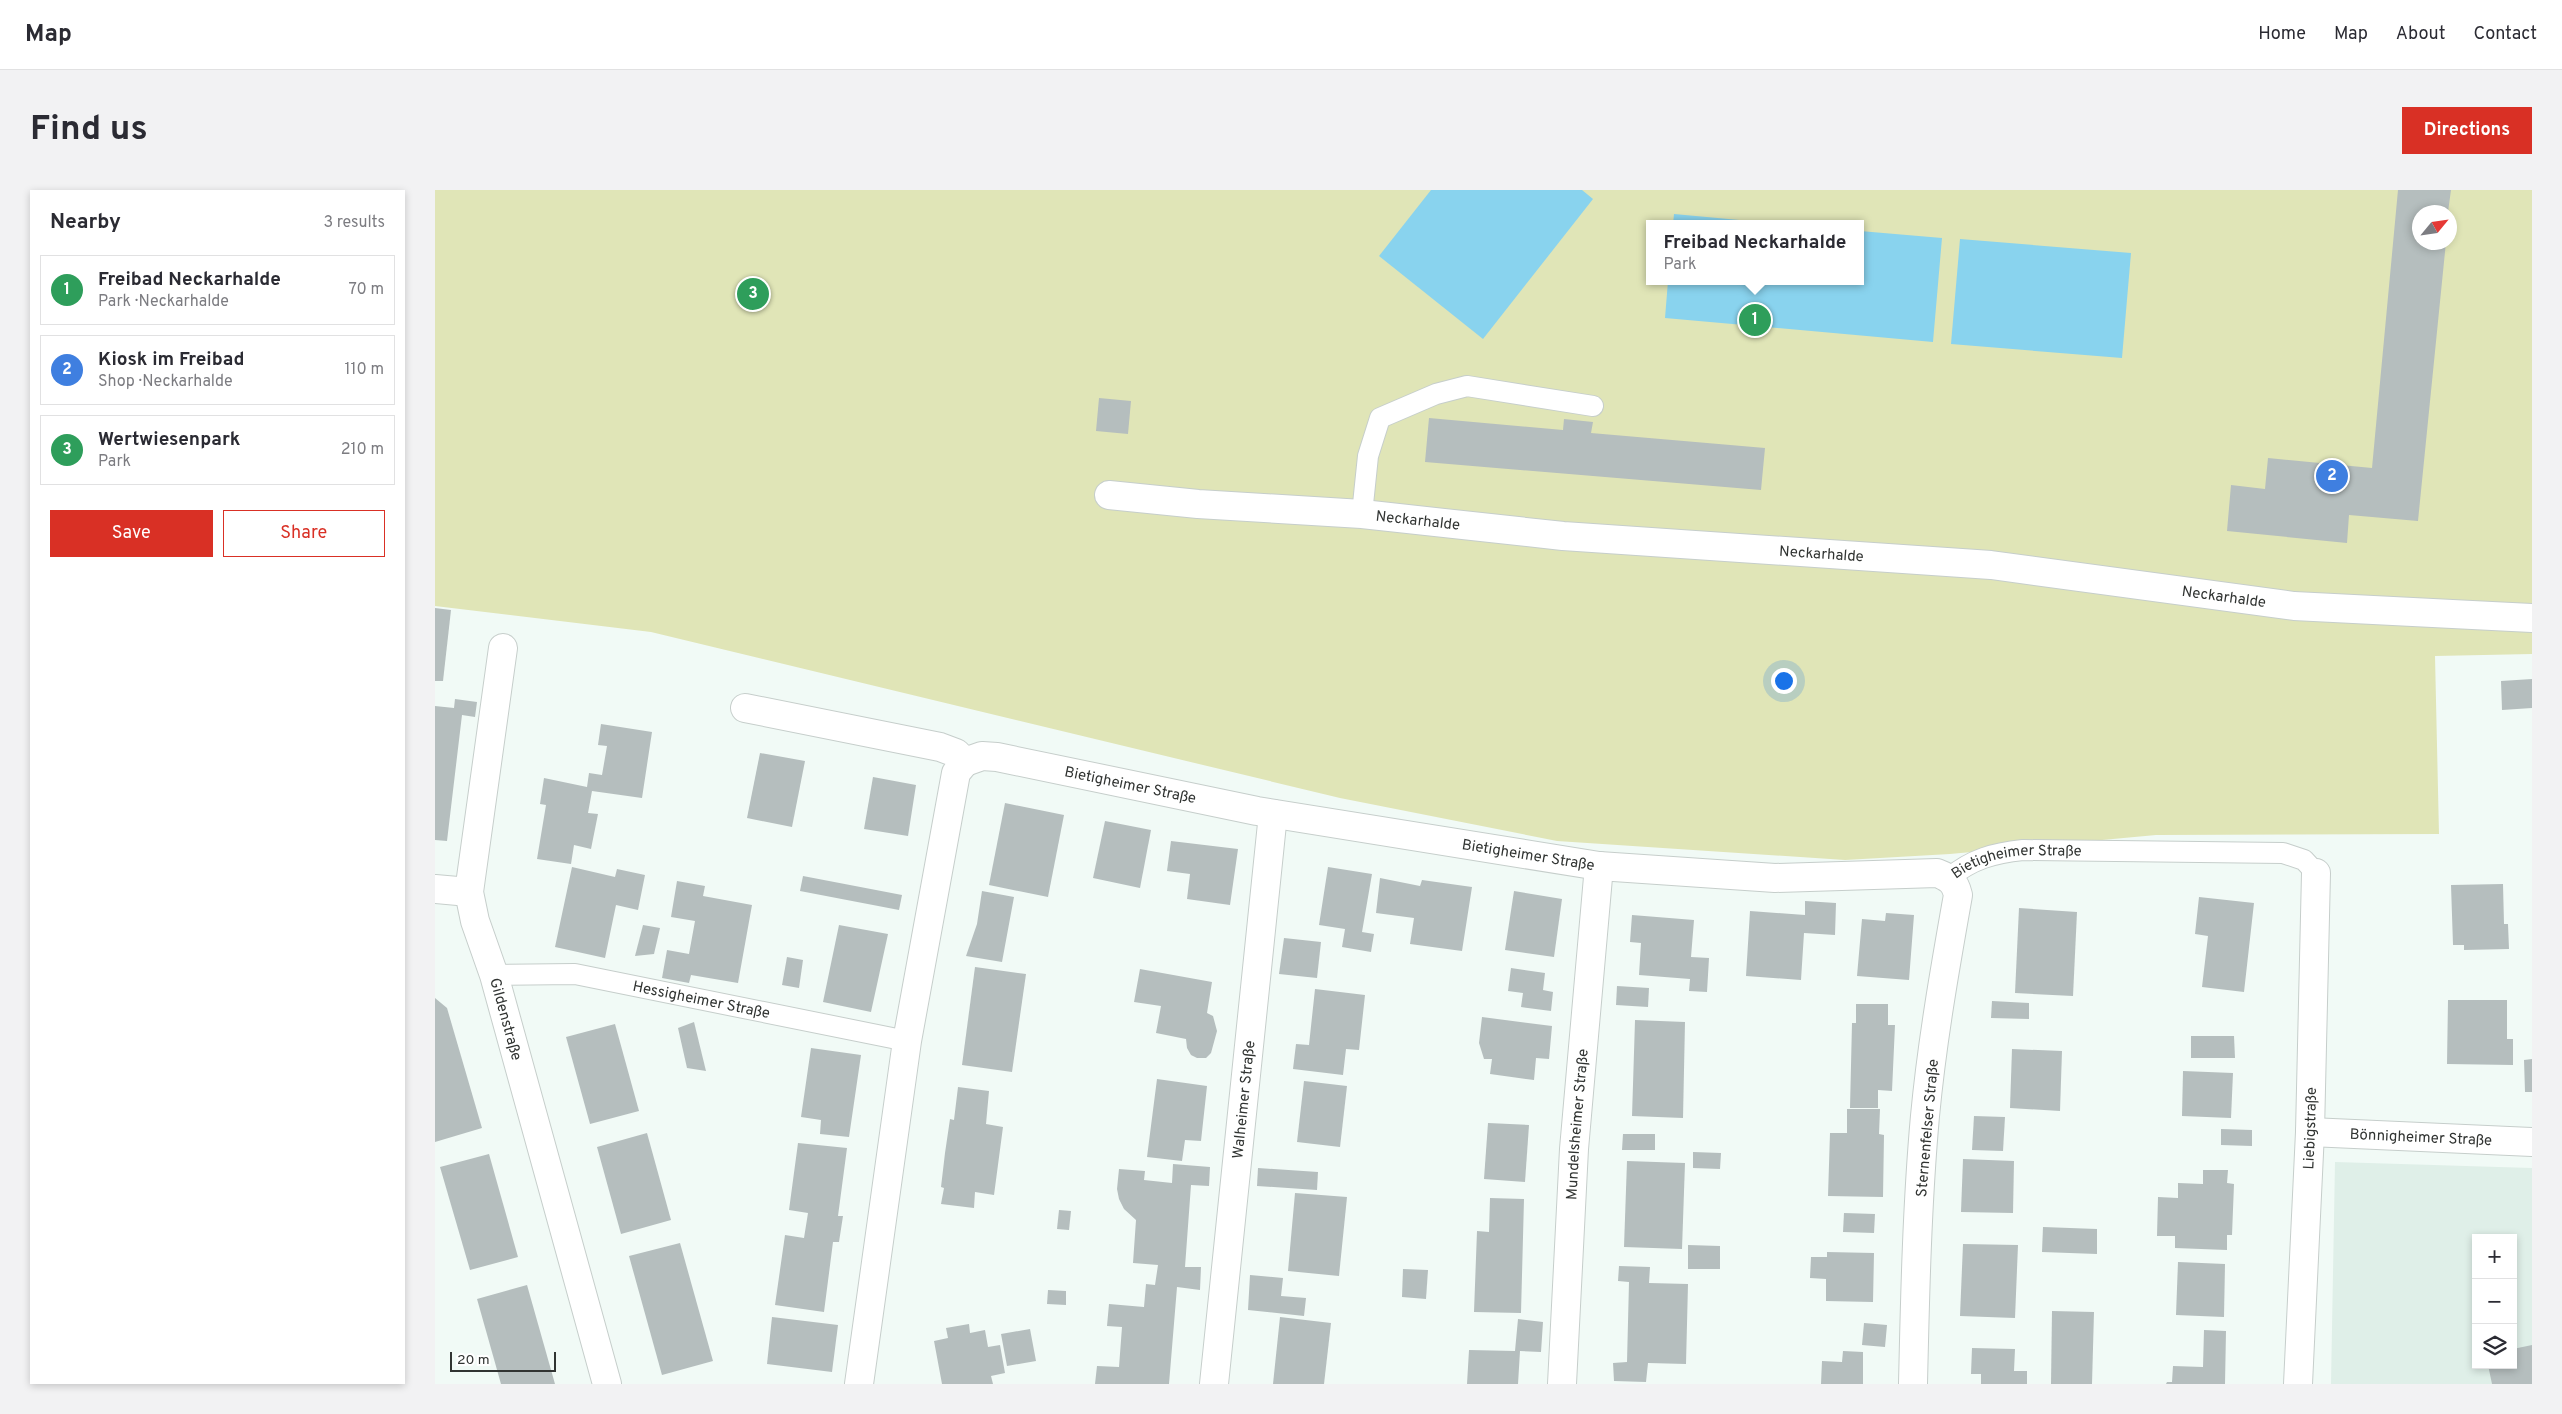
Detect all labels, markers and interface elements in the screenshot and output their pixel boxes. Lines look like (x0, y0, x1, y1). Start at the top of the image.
text: Map (25, 20, 72, 50)
text: Home (2258, 23, 2306, 46)
text: Map (2334, 23, 2368, 46)
text: About (2396, 23, 2445, 46)
text: Contact (2473, 23, 2537, 46)
button: Directions (2402, 107, 2532, 154)
text: Find us (30, 108, 148, 152)
north arrow (2412, 205, 2457, 250)
text: Nearby (50, 209, 121, 236)
text: 3 results (323, 213, 385, 233)
popup (1646, 220, 1864, 285)
text: Freibad Neckarhalde (1664, 231, 1846, 255)
text: Park (1664, 255, 1697, 275)
text: Freibad Neckarhalde (98, 268, 281, 292)
pin: 3 (737, 275, 769, 313)
text: 1 (64, 280, 70, 300)
text: 70 m (349, 280, 384, 300)
text: Park · Neckarhalde (98, 292, 229, 312)
pin: 1 (1739, 301, 1771, 339)
text: Kiosk im Freibad (98, 348, 244, 372)
text: 2 (62, 360, 72, 380)
text: 110 m (344, 360, 384, 380)
text: Shop · Neckarhalde (98, 372, 233, 392)
text: Wertwiesenpark (98, 428, 240, 452)
text: 3 (62, 440, 72, 460)
text: 210 m (341, 440, 384, 460)
text: Park (98, 452, 131, 472)
pin: 2 (2316, 457, 2348, 495)
street label: Neckarhalde (1375, 508, 1461, 536)
button: Save (50, 510, 213, 557)
button: Share (223, 510, 385, 557)
street label: Neckarhalde (1778, 543, 1864, 567)
street label: Neckarhalde (2180, 583, 2267, 613)
your location (1771, 668, 1797, 694)
street label: Bietigheimer Straße (1063, 763, 1198, 809)
street label: Bietigheimer Straße (1460, 836, 1596, 876)
street label: Bietigheimer Straße (1948, 842, 2082, 884)
street label: Gildenstraße (484, 976, 525, 1063)
street label: Hessigheimer Straße (631, 978, 771, 1024)
street label: Walheimer Straße (1229, 1040, 1261, 1160)
street label: Mundelsheimer Straße (1563, 1048, 1594, 1201)
street label: Sternenfelser Straße (1913, 1058, 1944, 1198)
street label: Liebigstraße (2300, 1087, 2322, 1170)
street label: Bönnigheimer Straße (2349, 1126, 2492, 1151)
map controls (2472, 1234, 2517, 1369)
button: + (2472, 1234, 2517, 1279)
button: − (2472, 1279, 2517, 1324)
button: layers (2472, 1324, 2517, 1369)
scale bar (450, 1349, 556, 1372)
text: 20 m (457, 1352, 490, 1369)

